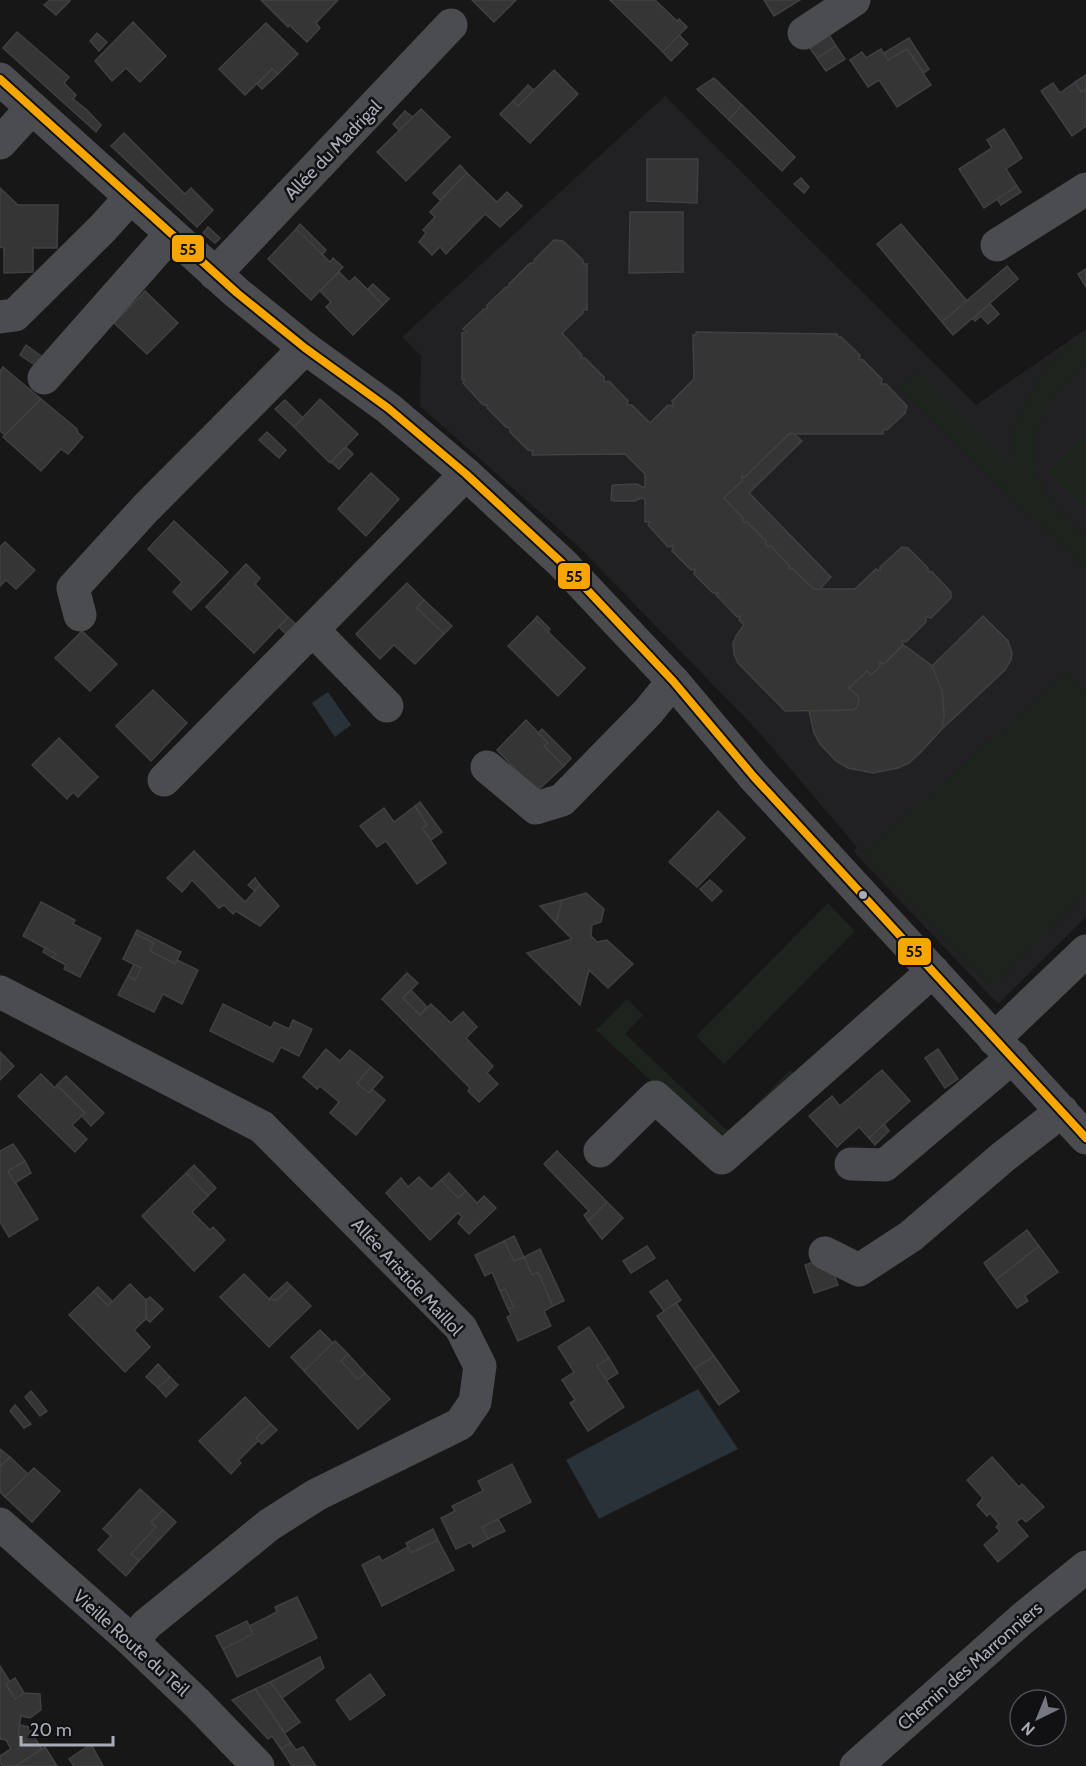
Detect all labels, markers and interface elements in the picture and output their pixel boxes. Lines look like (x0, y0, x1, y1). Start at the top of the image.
street label: Allée du Madrigal (280, 95, 387, 204)
line badge: 55 (171, 234, 205, 263)
text: 55 (179, 240, 197, 259)
line badge: 55 (557, 562, 591, 590)
text: 55 (565, 567, 583, 586)
unlabelled marker (857, 889, 869, 901)
line badge: 55 (897, 937, 932, 966)
text: 55 (905, 942, 923, 961)
street label: Allée Aristide Maillol (347, 1214, 468, 1341)
street label: Vieille Route du Teil (69, 1585, 194, 1701)
street label: Chemin des Marronniers (893, 1597, 1047, 1735)
north arrow (1008, 1688, 1068, 1748)
scale bar (21, 1709, 112, 1747)
text: N (1017, 1718, 1039, 1739)
text: 20 m (30, 1719, 72, 1741)

